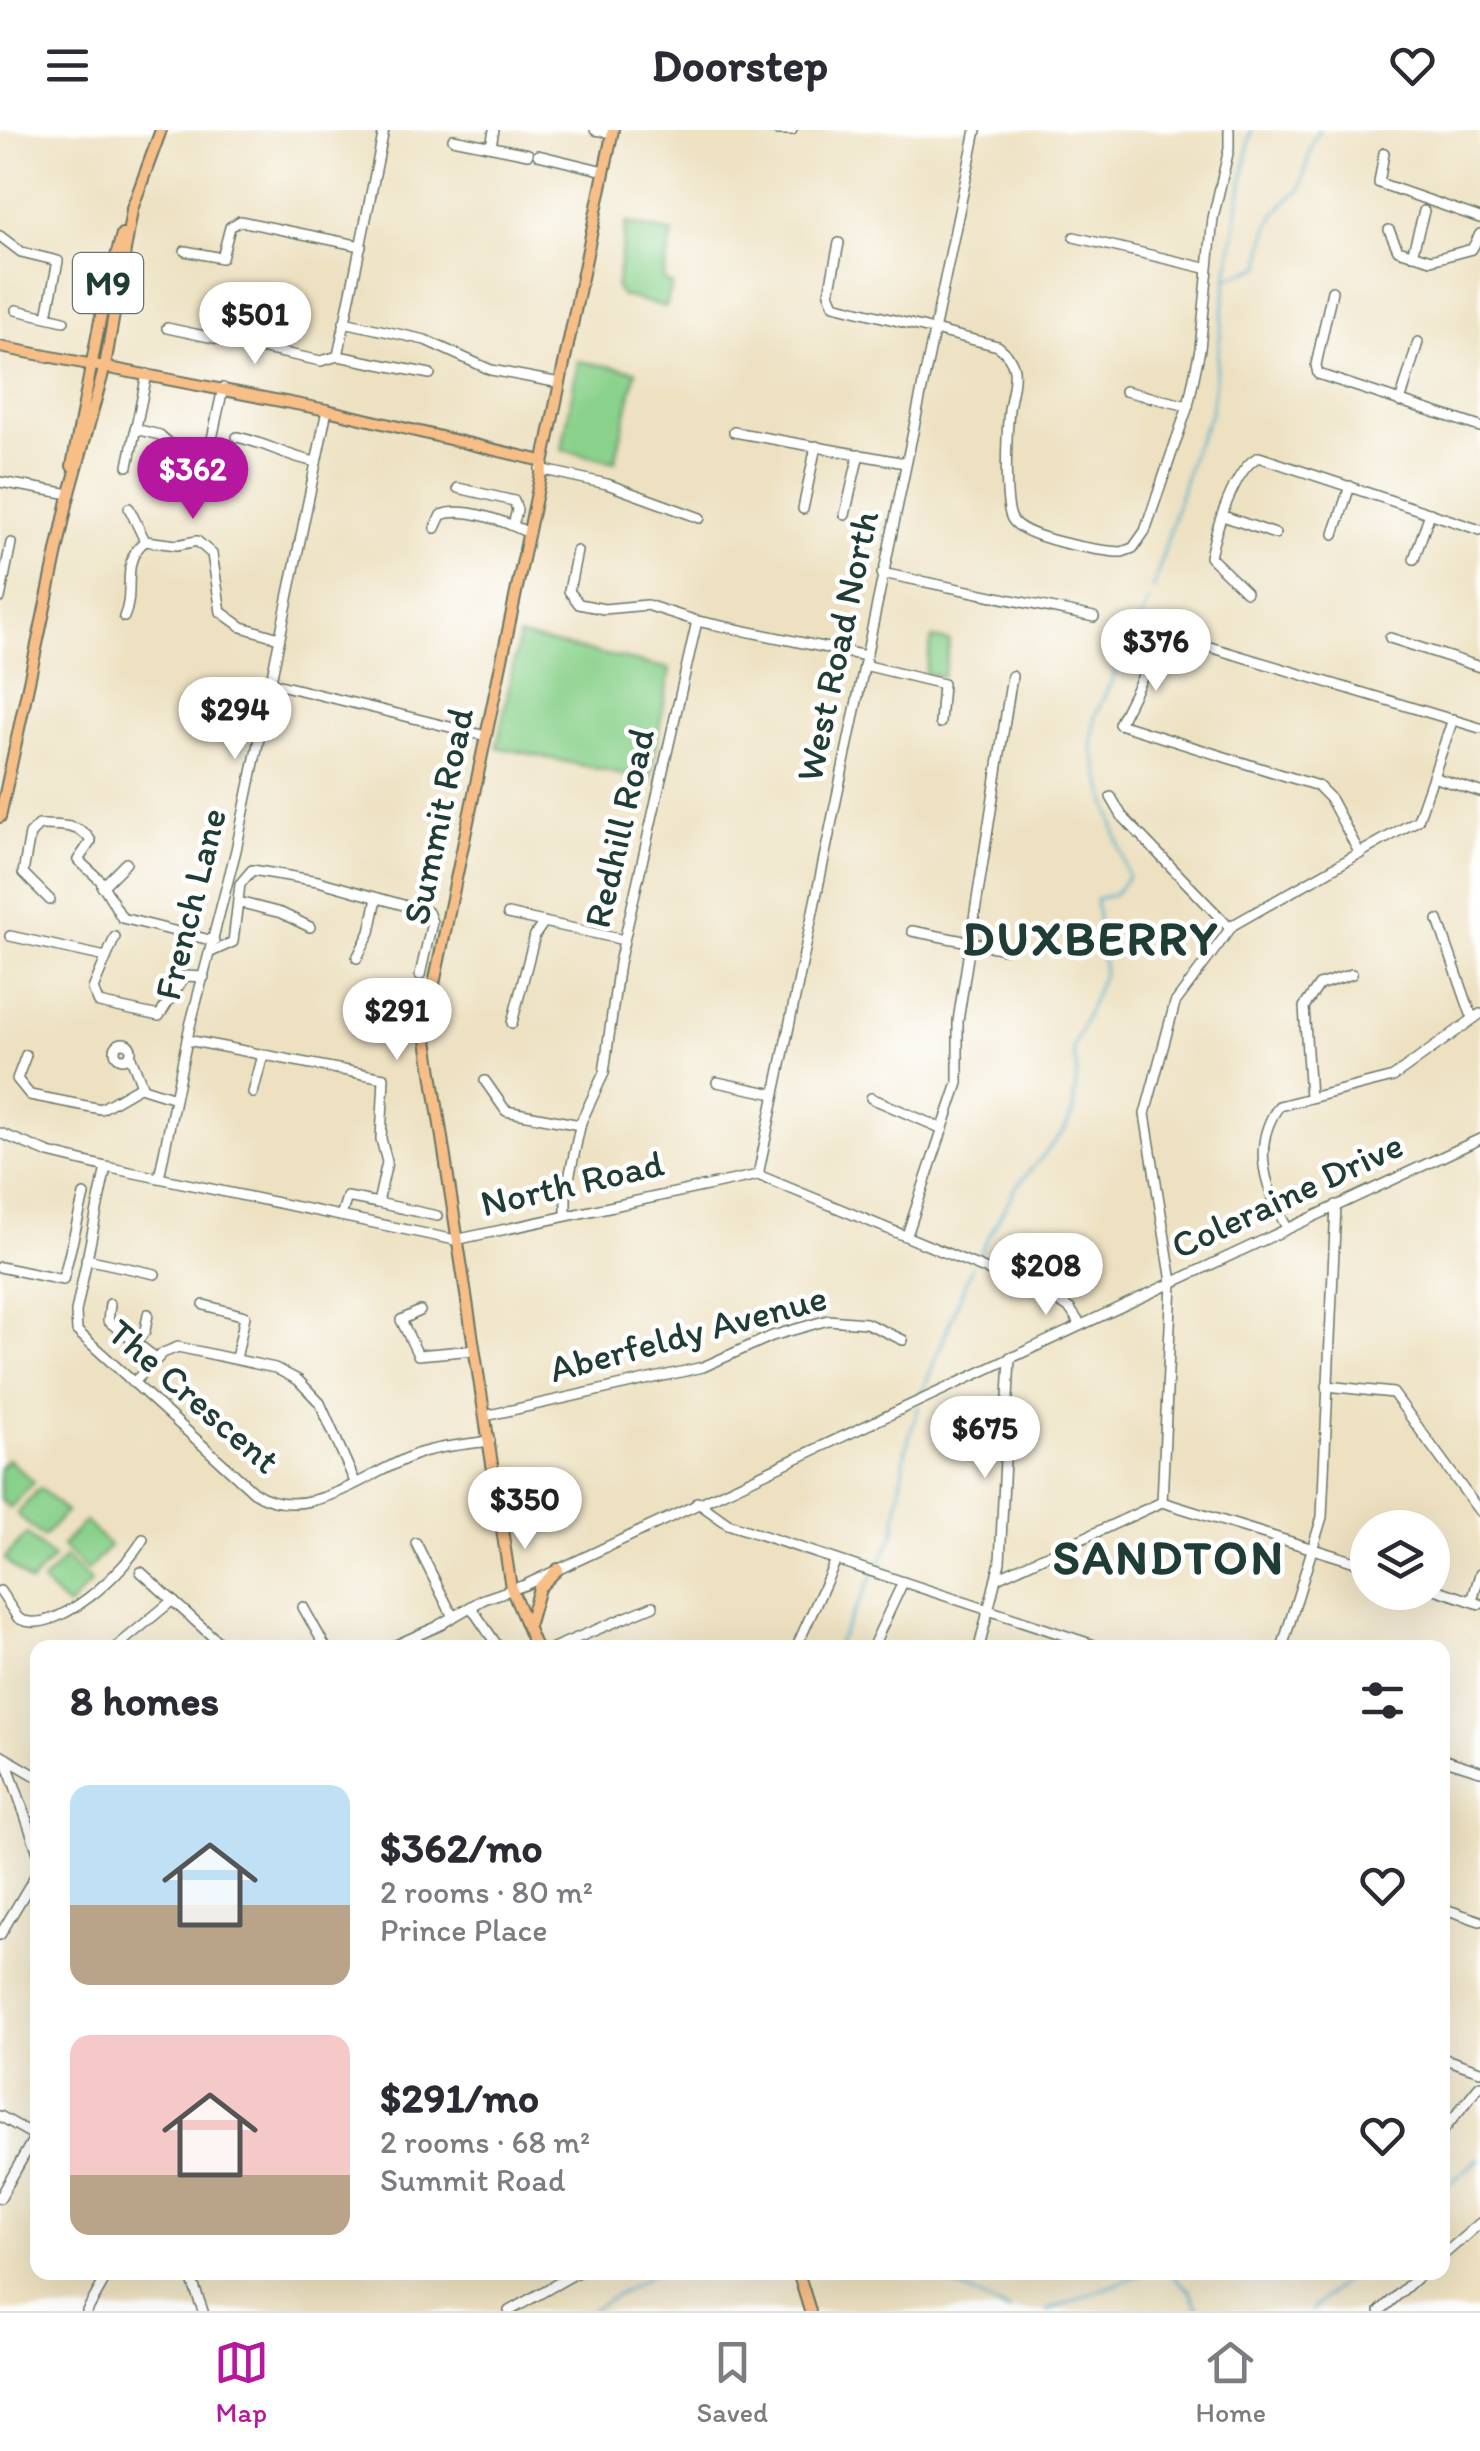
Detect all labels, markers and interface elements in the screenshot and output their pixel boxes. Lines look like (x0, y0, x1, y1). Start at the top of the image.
icon: menu (40, 38, 95, 93)
text: Doorstep (652, 38, 828, 92)
icon: heart (1385, 38, 1440, 93)
road number: M9 (73, 253, 143, 313)
pin: $501 (196, 282, 314, 367)
text: $501 (221, 295, 289, 333)
pin: $362 (134, 437, 252, 522)
text: $362 (159, 450, 227, 488)
street label: West Road North (786, 507, 888, 785)
pin: $376 (1097, 609, 1215, 694)
text: $376 (1123, 622, 1189, 660)
pin: $294 (176, 677, 294, 762)
text: $294 (200, 690, 270, 728)
street label: Summit Road (393, 703, 483, 929)
street label: Redhill Road (574, 724, 664, 932)
street label: French Lane (144, 803, 236, 1005)
district label: DUXBERRY (962, 909, 1220, 967)
pin: $291 (338, 978, 456, 1063)
text: $291 (365, 991, 429, 1029)
street label: Coleraine Drive (1164, 1121, 1410, 1269)
street label: North Road (476, 1140, 668, 1226)
pin: $208 (987, 1233, 1105, 1318)
text: $208 (1011, 1246, 1081, 1284)
street label: Aberfeldy Avenue (544, 1274, 832, 1392)
street label: The Crescent (99, 1309, 289, 1483)
pin: $675 (926, 1396, 1044, 1481)
text: $675 (952, 1409, 1018, 1447)
pin: $350 (466, 1467, 584, 1552)
text: $350 (490, 1480, 560, 1518)
map controls (1350, 1510, 1450, 1610)
button: layers (1350, 1510, 1450, 1610)
district label: SANDTON (1053, 1528, 1285, 1586)
icon: filters (1355, 1673, 1410, 1728)
text: 8 homes (70, 1675, 219, 1726)
text: $362/mo (380, 1822, 543, 1873)
icon: home (150, 1825, 270, 1945)
icon: heart (1355, 1858, 1410, 1913)
text: 2 rooms · 80 m² (380, 1873, 593, 1911)
text: Prince Place (380, 1911, 547, 1949)
text: $291/mo (380, 2072, 539, 2123)
icon: home (150, 2075, 270, 2195)
icon: heart (1355, 2108, 1410, 2163)
text: 2 rooms · 68 m² (380, 2123, 590, 2161)
text: Summit Road (380, 2161, 566, 2199)
tab: Map (214, 2335, 269, 2429)
tab: Saved (696, 2335, 768, 2429)
tab: Home (1196, 2335, 1266, 2429)

